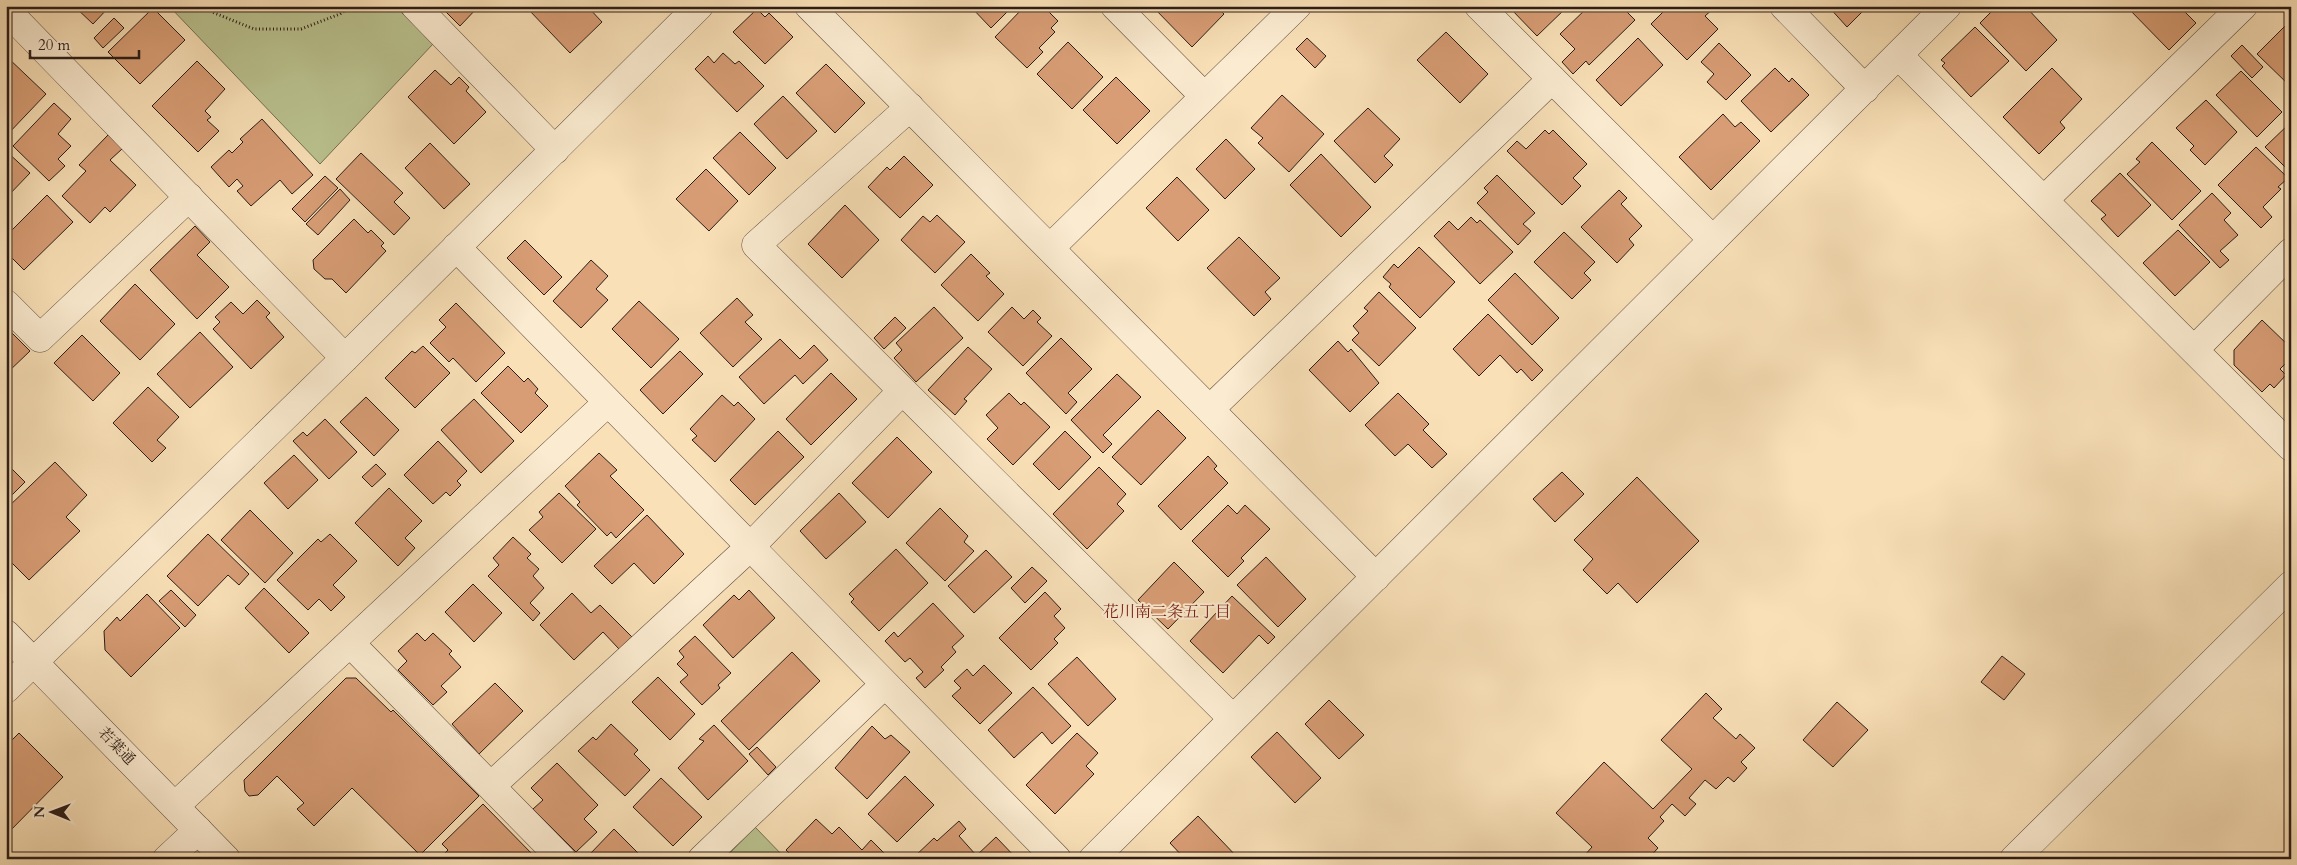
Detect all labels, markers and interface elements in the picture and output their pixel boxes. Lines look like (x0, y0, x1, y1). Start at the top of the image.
scale bar (30, 28, 139, 60)
text: 20 m (38, 35, 70, 55)
district label: 花川南二条五丁目 (1103, 601, 1231, 623)
street label: 若葉通 (94, 723, 140, 769)
north arrow (28, 788, 78, 838)
text: N (30, 806, 49, 818)

